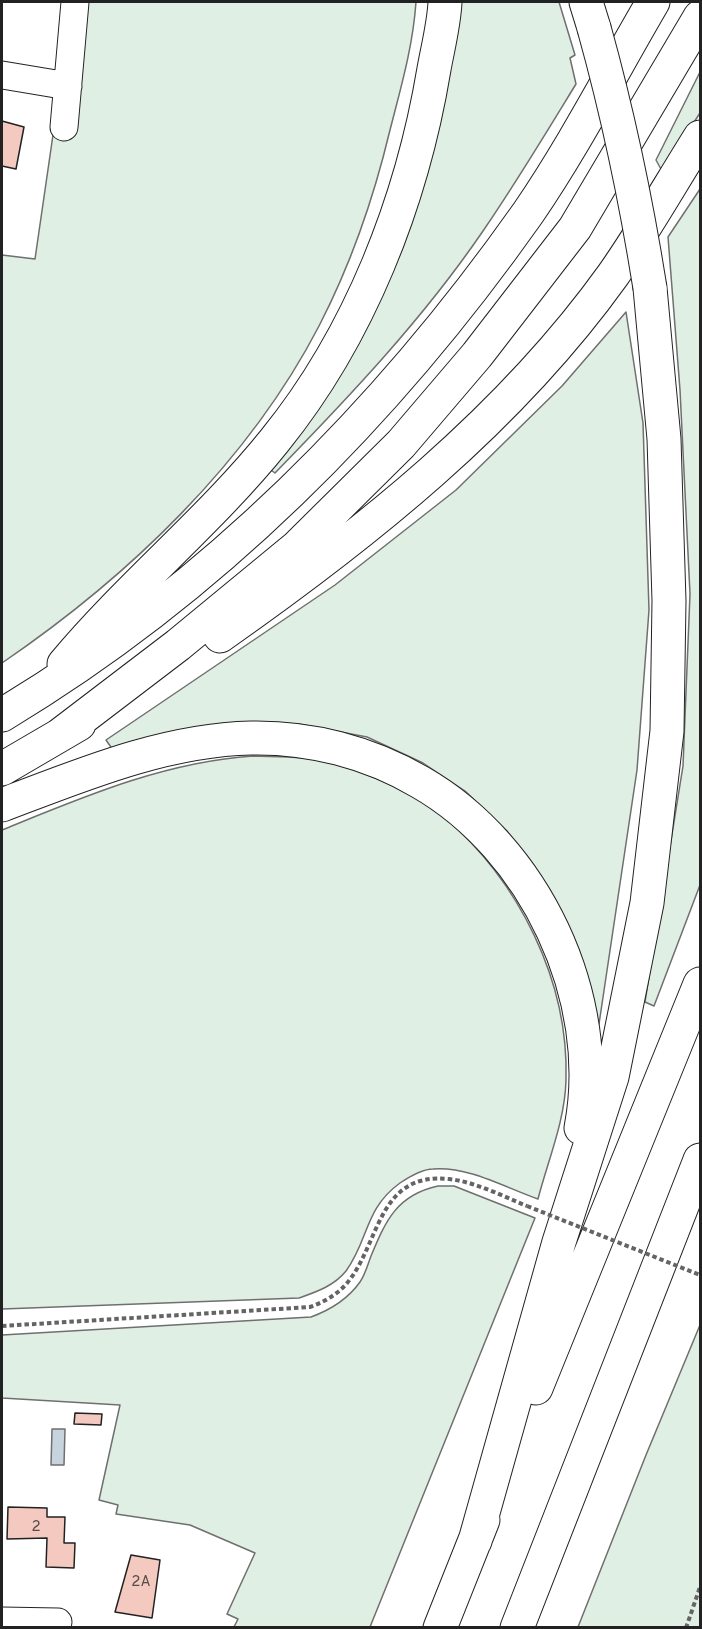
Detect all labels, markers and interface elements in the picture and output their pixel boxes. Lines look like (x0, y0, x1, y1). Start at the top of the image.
house number: 2 (31, 1519, 41, 1537)
house number: 2A (131, 1574, 151, 1592)

